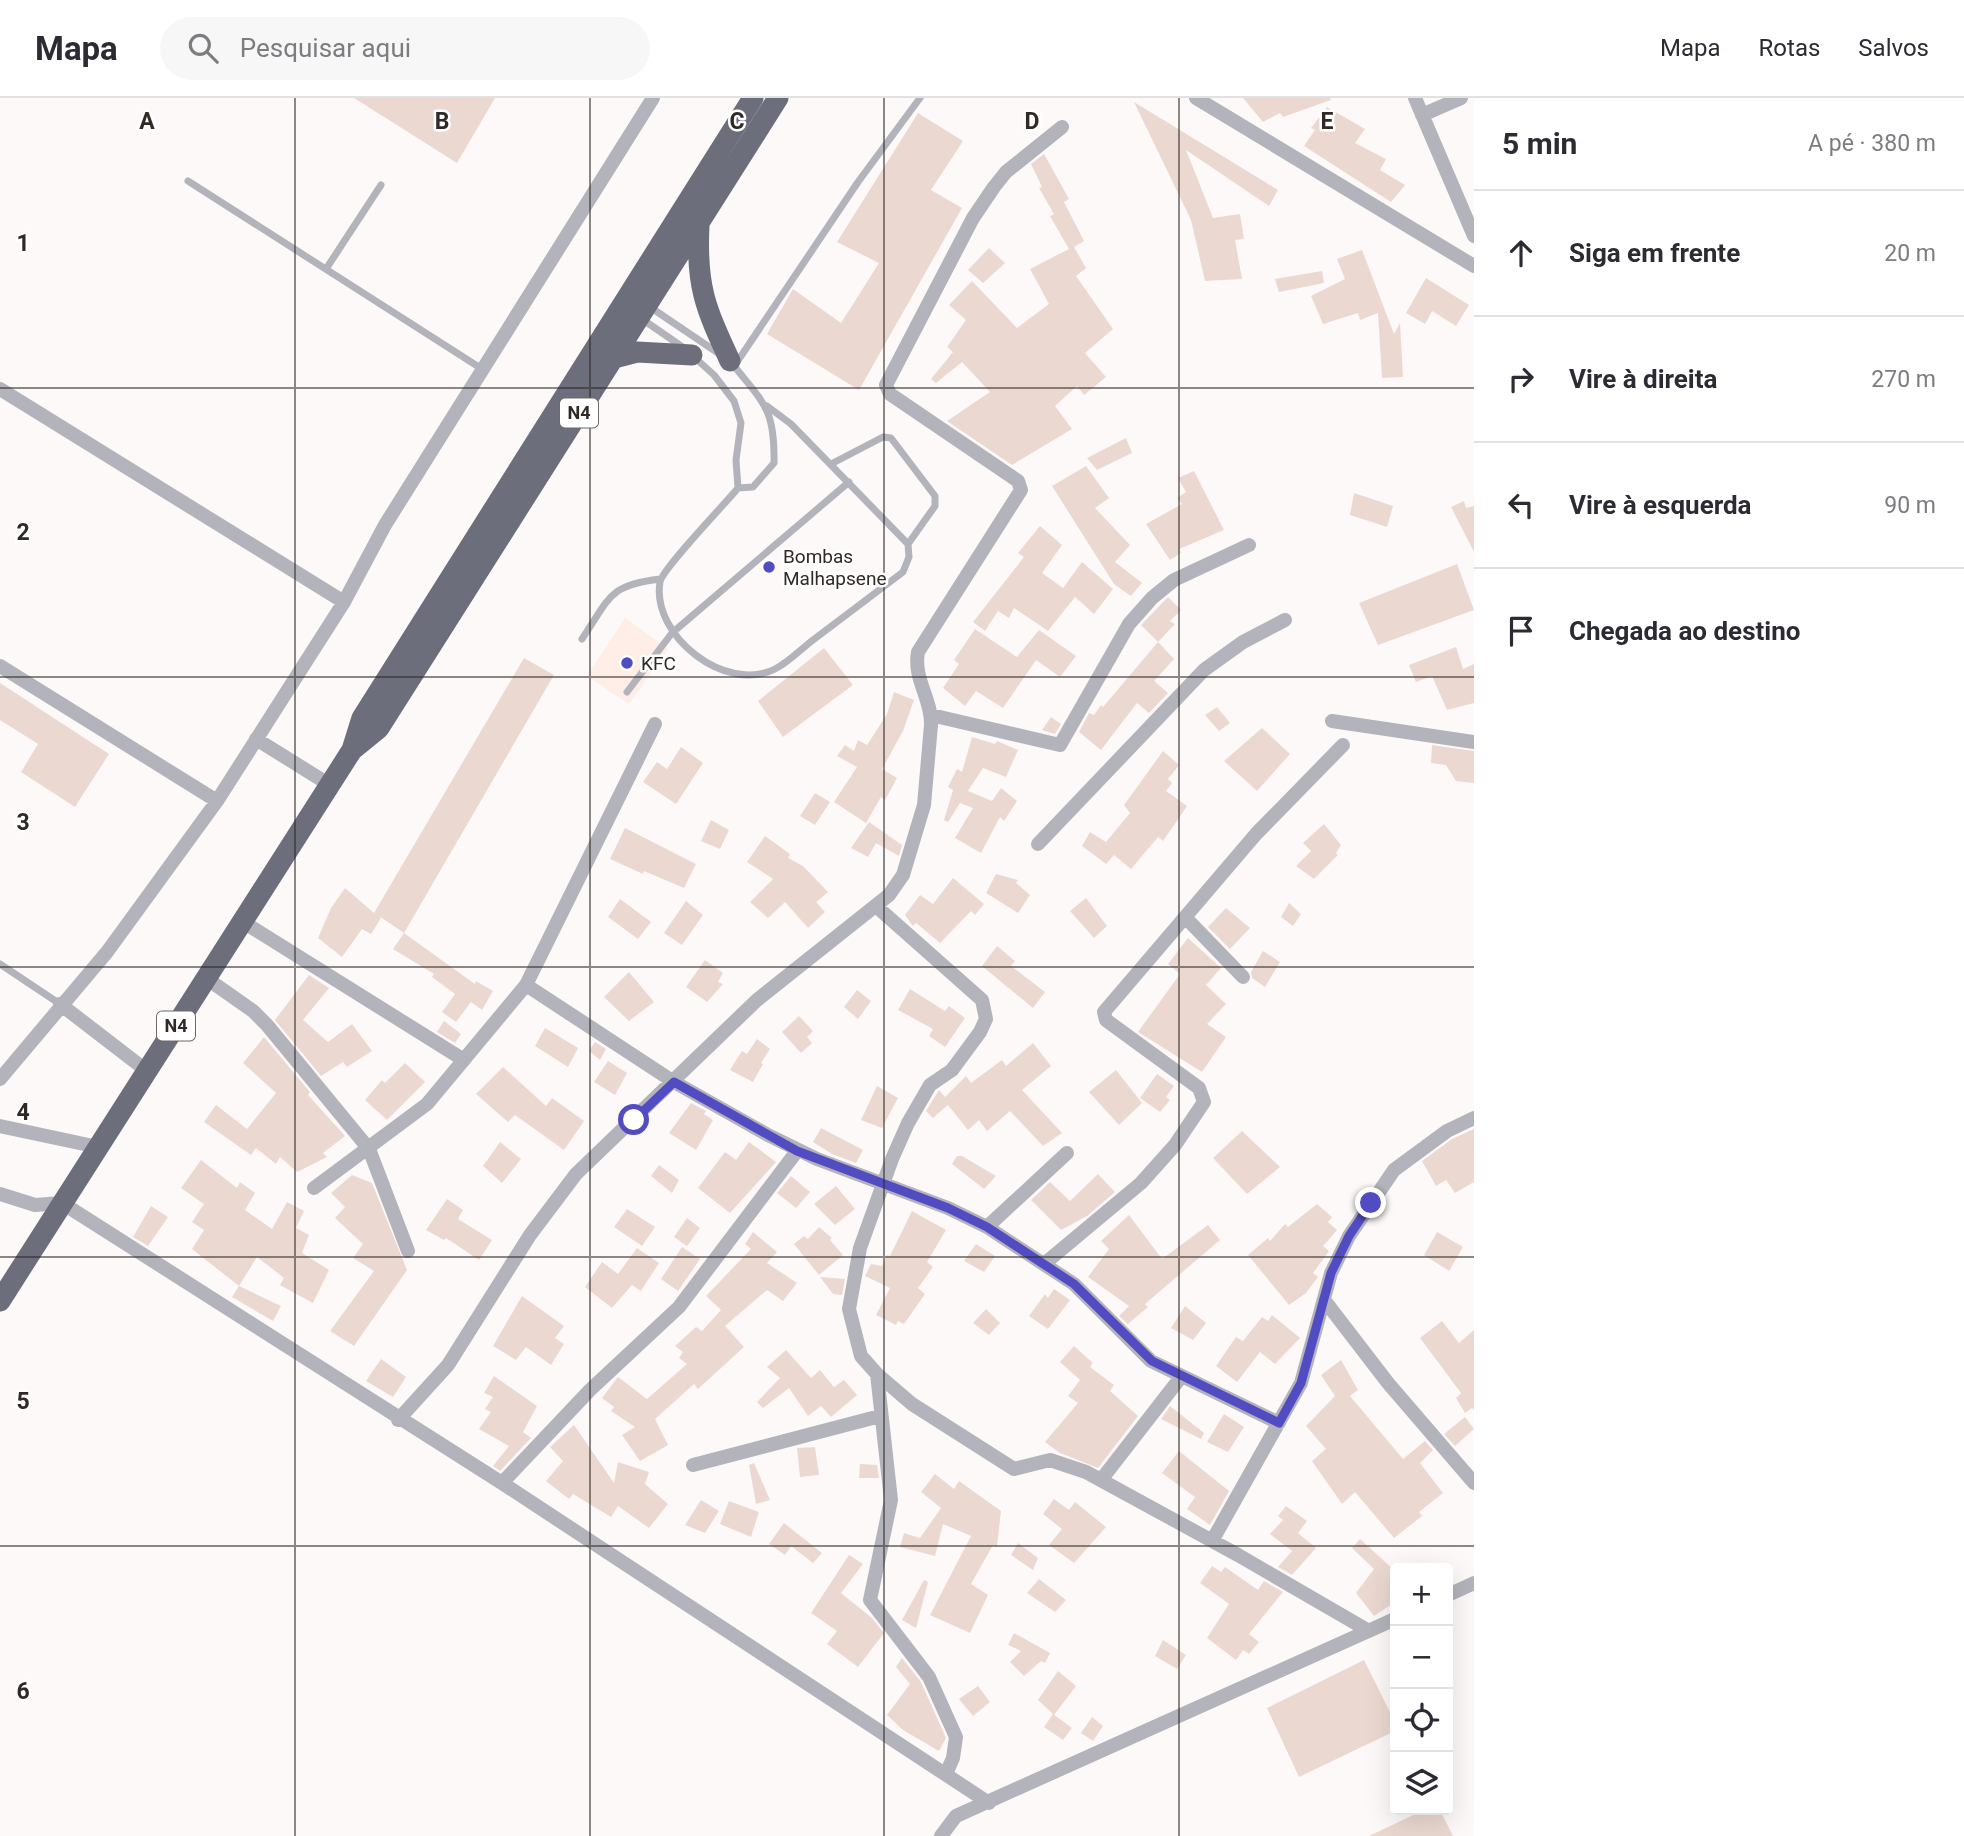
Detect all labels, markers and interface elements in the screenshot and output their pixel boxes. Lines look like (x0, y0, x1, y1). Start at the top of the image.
search box (160, 17, 650, 80)
text: Mapa (35, 29, 118, 68)
icon: search (184, 29, 222, 67)
text: Pesquisar aqui (240, 33, 411, 63)
text: Mapa (1660, 34, 1721, 62)
text: Rotas (1759, 34, 1820, 62)
text: Salvos (1858, 34, 1929, 62)
text: A (139, 108, 155, 135)
text: B (435, 108, 449, 135)
text: C (729, 108, 745, 135)
text: D (1025, 108, 1039, 135)
text: E (1321, 108, 1334, 135)
text: 5 min (1502, 126, 1577, 161)
text: A pé · 380 m (1808, 130, 1936, 157)
text: 1 (16, 230, 30, 257)
icon: ahead (1502, 234, 1540, 272)
text: Siga em frente (1569, 238, 1740, 268)
text: 20 m (1884, 240, 1936, 267)
icon: right (1502, 360, 1540, 398)
text: Vire à direita (1569, 364, 1717, 394)
text: 270 m (1871, 366, 1936, 393)
road number: N4 (560, 398, 598, 428)
icon: left (1502, 486, 1540, 524)
text: Vire à esquerda (1569, 490, 1752, 520)
text: 90 m (1884, 492, 1936, 519)
text: 2 (16, 519, 30, 546)
place label: Bombas Malhapsene (783, 545, 886, 590)
marker: Bombas Malhapsene (761, 559, 777, 575)
icon: arrive (1502, 612, 1540, 650)
text: Chegada ao destino (1569, 616, 1800, 646)
place label: KFC (641, 652, 676, 675)
marker: KFC (619, 655, 635, 671)
text: 3 (16, 809, 30, 836)
road number: N4 (157, 1012, 195, 1041)
text: 4 (16, 1099, 30, 1126)
route start (618, 1104, 649, 1135)
route end (1355, 1187, 1386, 1218)
text: 5 (16, 1388, 30, 1415)
map controls (1390, 1563, 1453, 1815)
button: + (1390, 1563, 1453, 1626)
button: − (1390, 1626, 1453, 1689)
text: 6 (16, 1678, 30, 1705)
button: locate (1390, 1689, 1453, 1752)
button: layers (1390, 1752, 1453, 1815)

